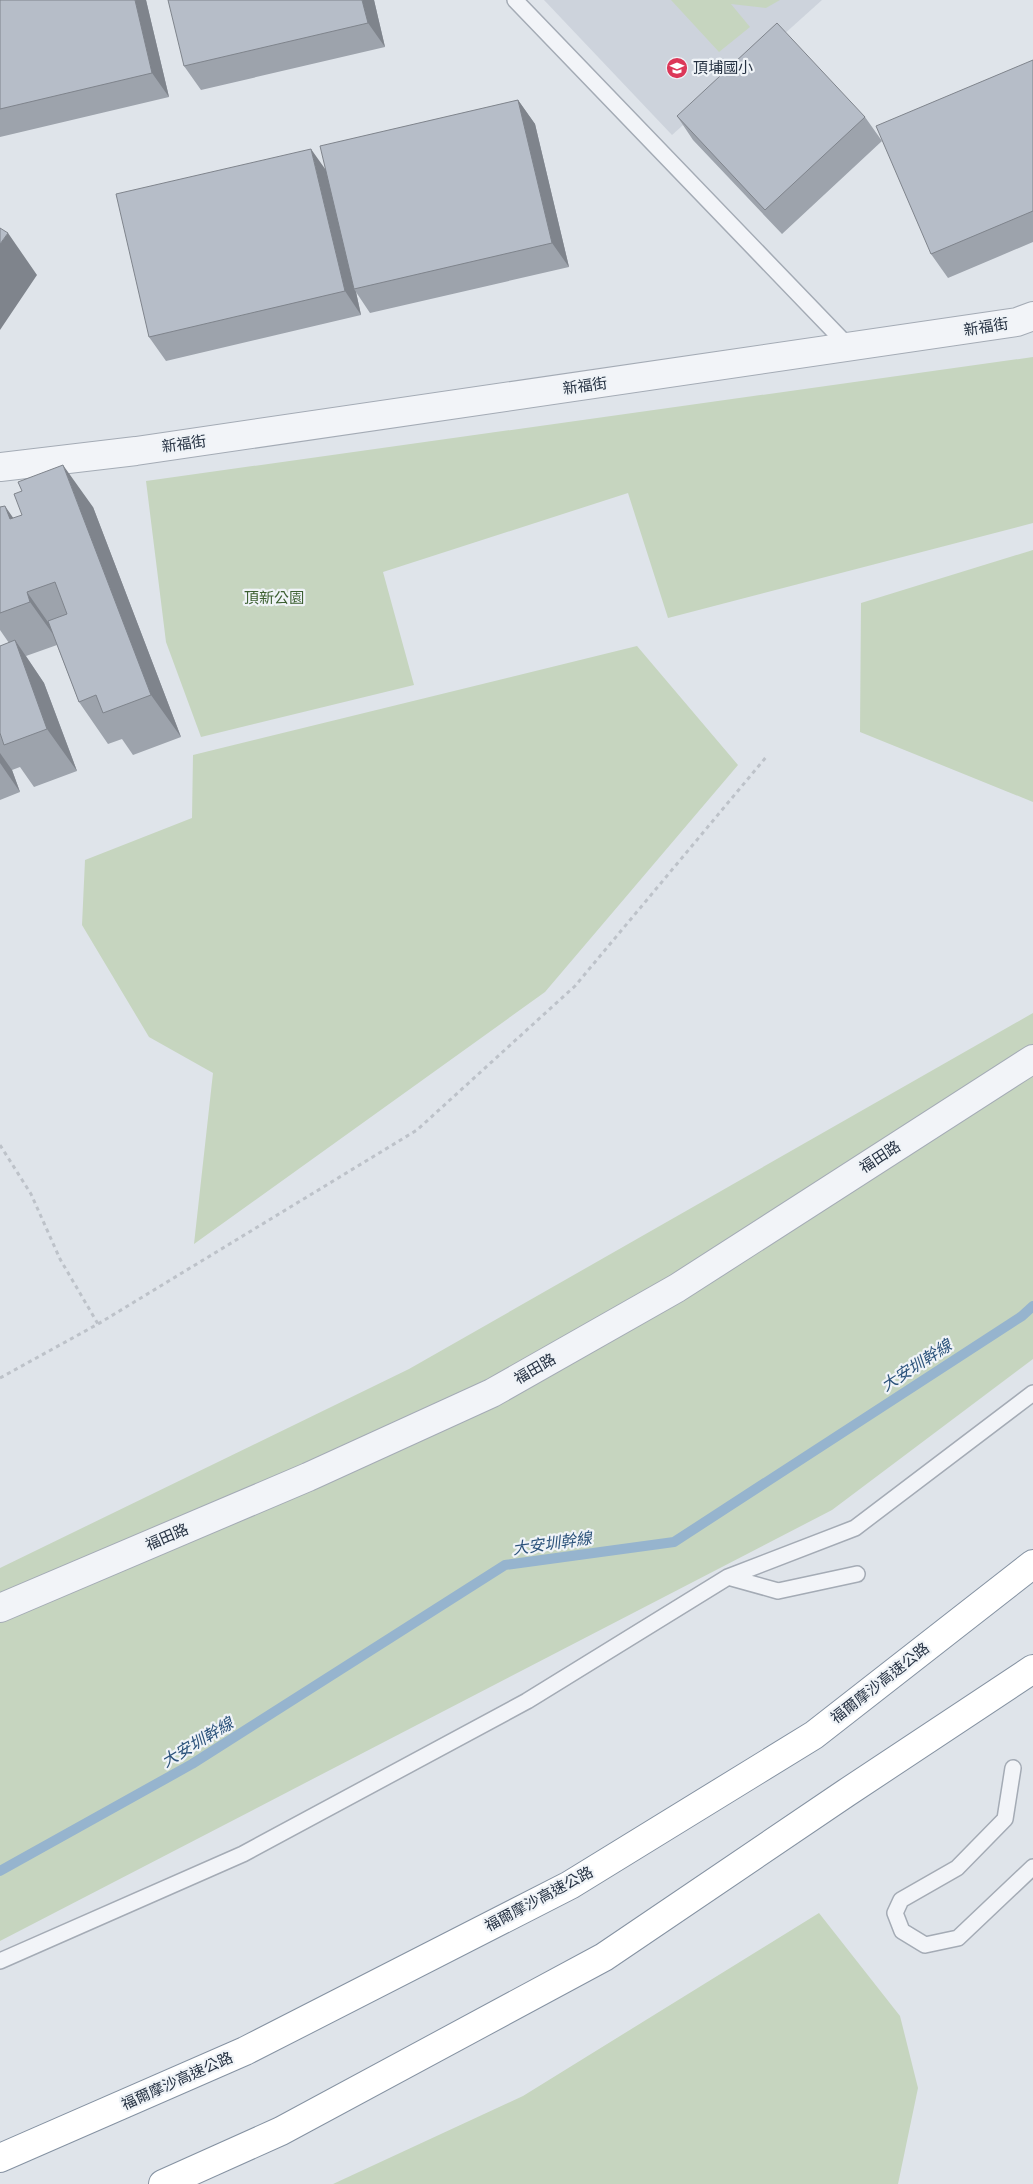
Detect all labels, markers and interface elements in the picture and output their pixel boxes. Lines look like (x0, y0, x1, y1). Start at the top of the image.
school or university icon: 頂埔國小 (665, 56, 689, 80)
place label: 頂埔國小 (693, 58, 753, 76)
street label: 新福街 (962, 314, 1009, 338)
street label: 新福街 (561, 373, 608, 397)
street label: 新福街 (160, 431, 207, 455)
park label: 頂新公園 (244, 588, 304, 606)
street label: 福田路 (856, 1136, 903, 1176)
water label: 大安圳幹線 (877, 1334, 956, 1394)
street label: 福田路 (511, 1349, 558, 1387)
street label: 福田路 (142, 1519, 191, 1553)
water label: 大安圳幹線 (511, 1527, 595, 1557)
street label: 福爾摩沙高速公路 (827, 1638, 932, 1726)
water label: 大安圳幹線 (158, 1712, 238, 1770)
street label: 福爾摩沙高速公路 (481, 1862, 596, 1934)
street label: 福爾摩沙高速公路 (118, 2047, 235, 2113)

